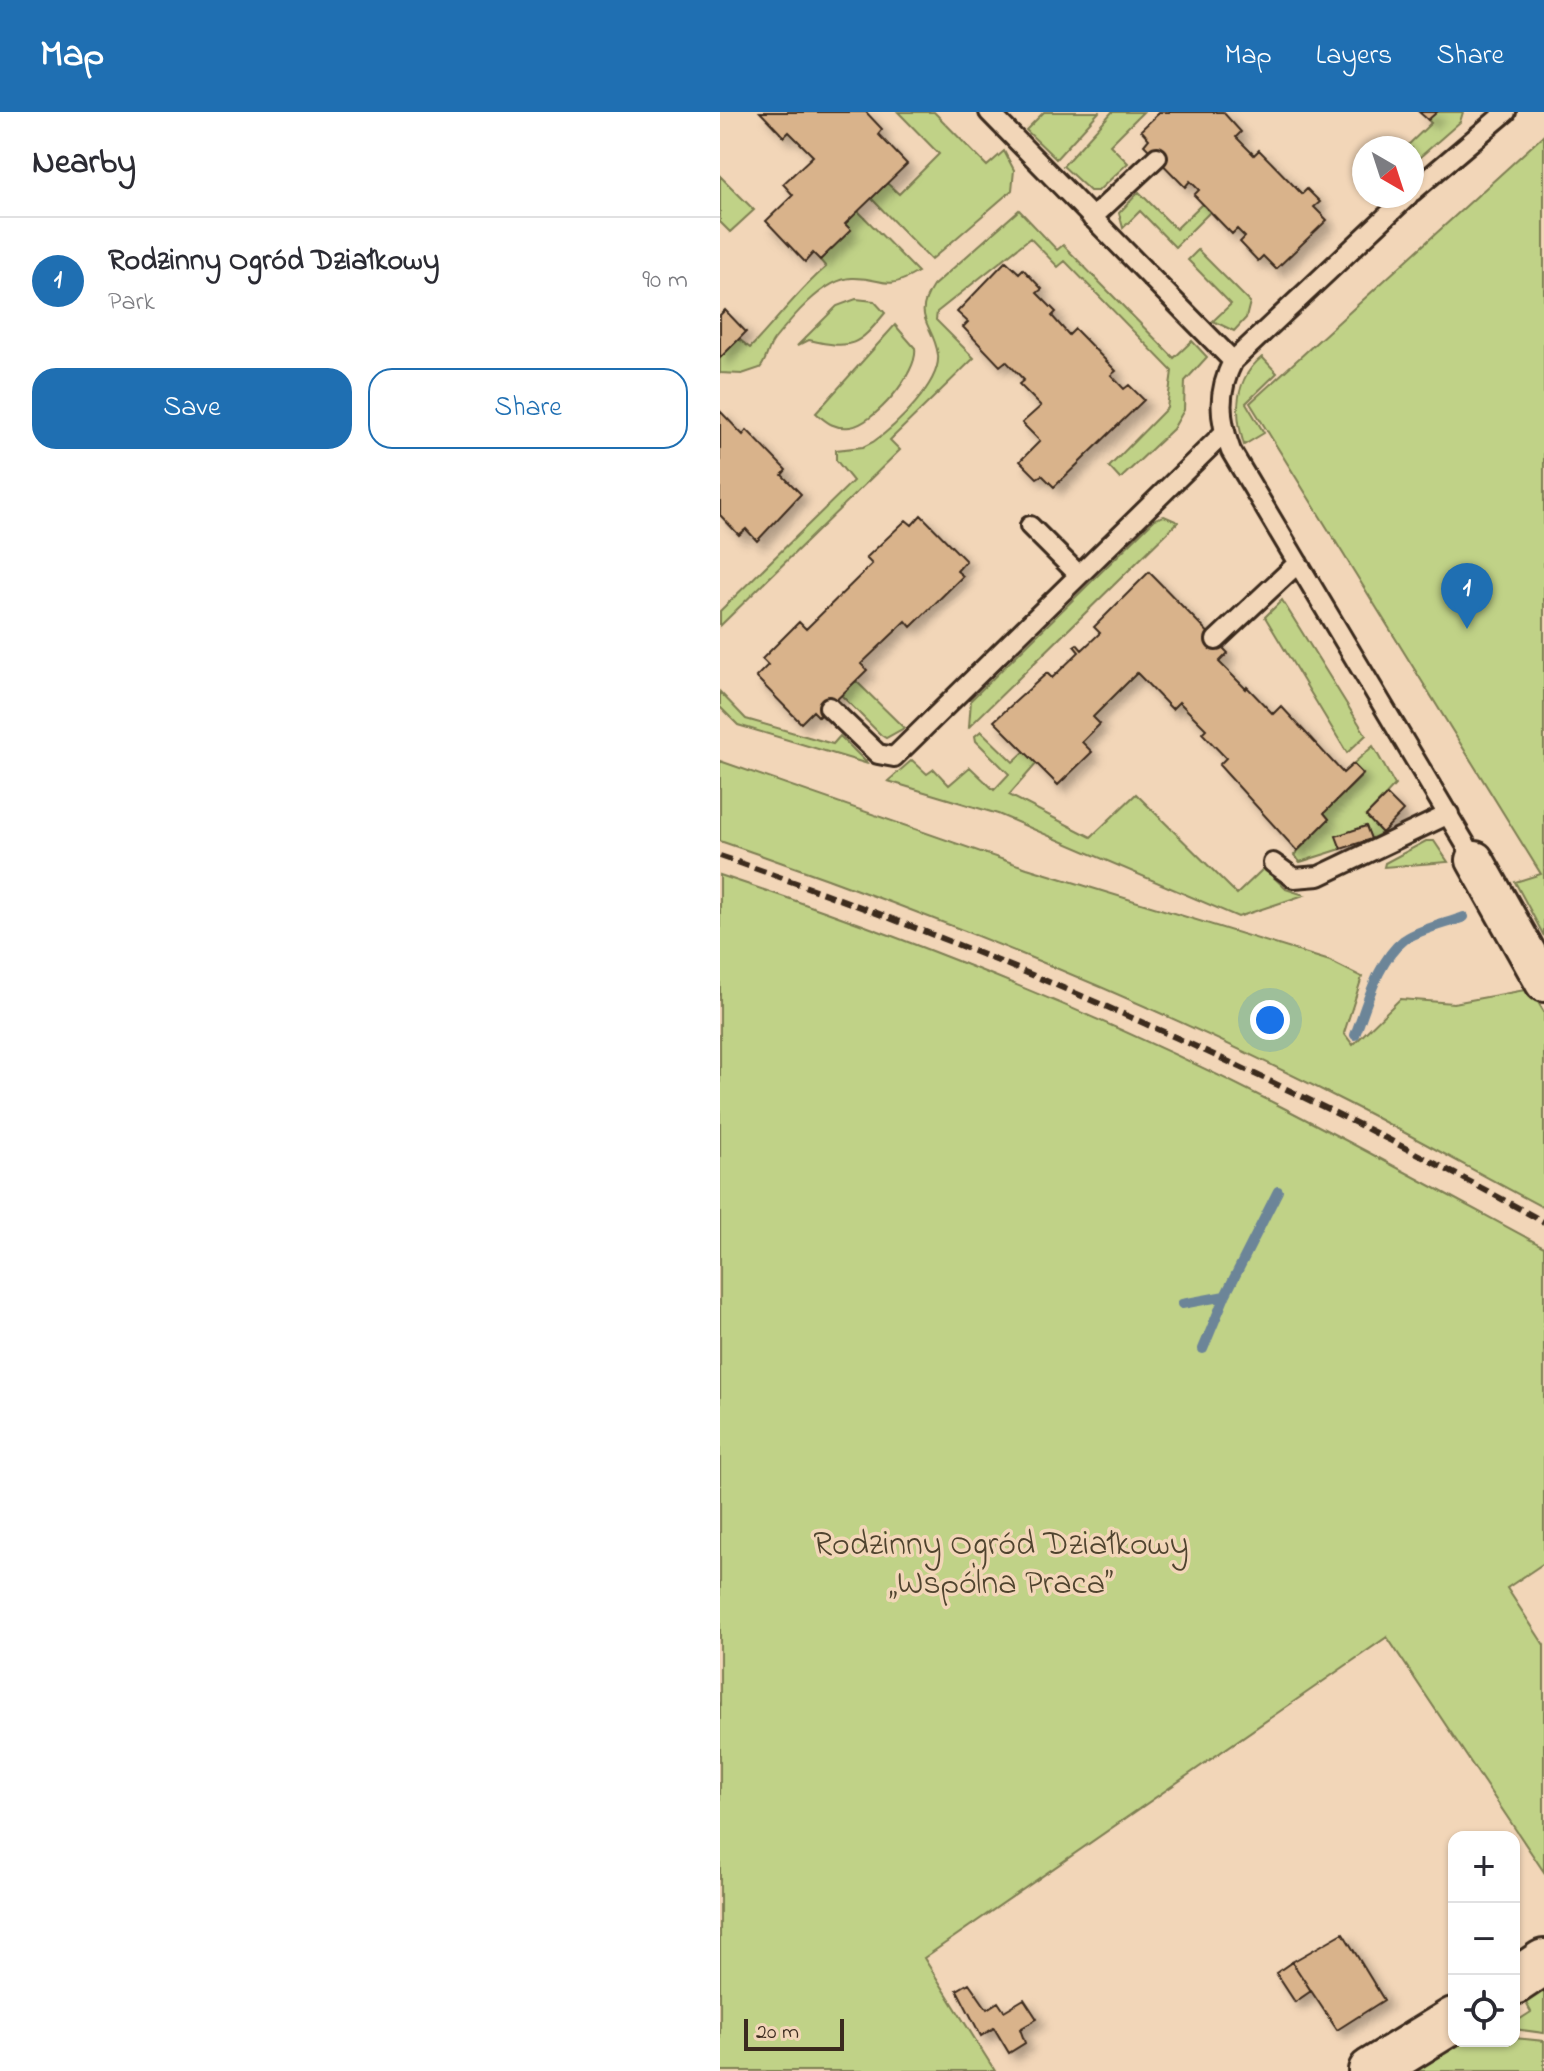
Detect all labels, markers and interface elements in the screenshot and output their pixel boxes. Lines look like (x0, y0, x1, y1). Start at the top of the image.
text: Map (40, 28, 104, 84)
text: Map (1224, 36, 1272, 77)
text: Layers (1316, 36, 1392, 77)
text: Share (1436, 36, 1504, 77)
north arrow (1352, 136, 1424, 208)
text: Nearby (32, 139, 136, 189)
text: Rodzinny Ogród Działkowy (108, 240, 439, 284)
text: 1 (54, 262, 62, 300)
text: 90 m (642, 262, 688, 300)
text: Park (108, 284, 155, 322)
button: Save (32, 368, 352, 449)
button: Share (368, 368, 688, 449)
pin: 1 (1441, 563, 1493, 629)
your location (1250, 1000, 1290, 1040)
park label: Rodzinny Ogród Działkowy „Wspólna Praca” (813, 1521, 1189, 1610)
map controls (1448, 1831, 1520, 2047)
button: + (1448, 1831, 1520, 1903)
button: − (1448, 1903, 1520, 1975)
button: locate (1448, 1975, 1520, 2047)
scale bar (744, 2015, 844, 2051)
text: 20 m (756, 2017, 799, 2049)

